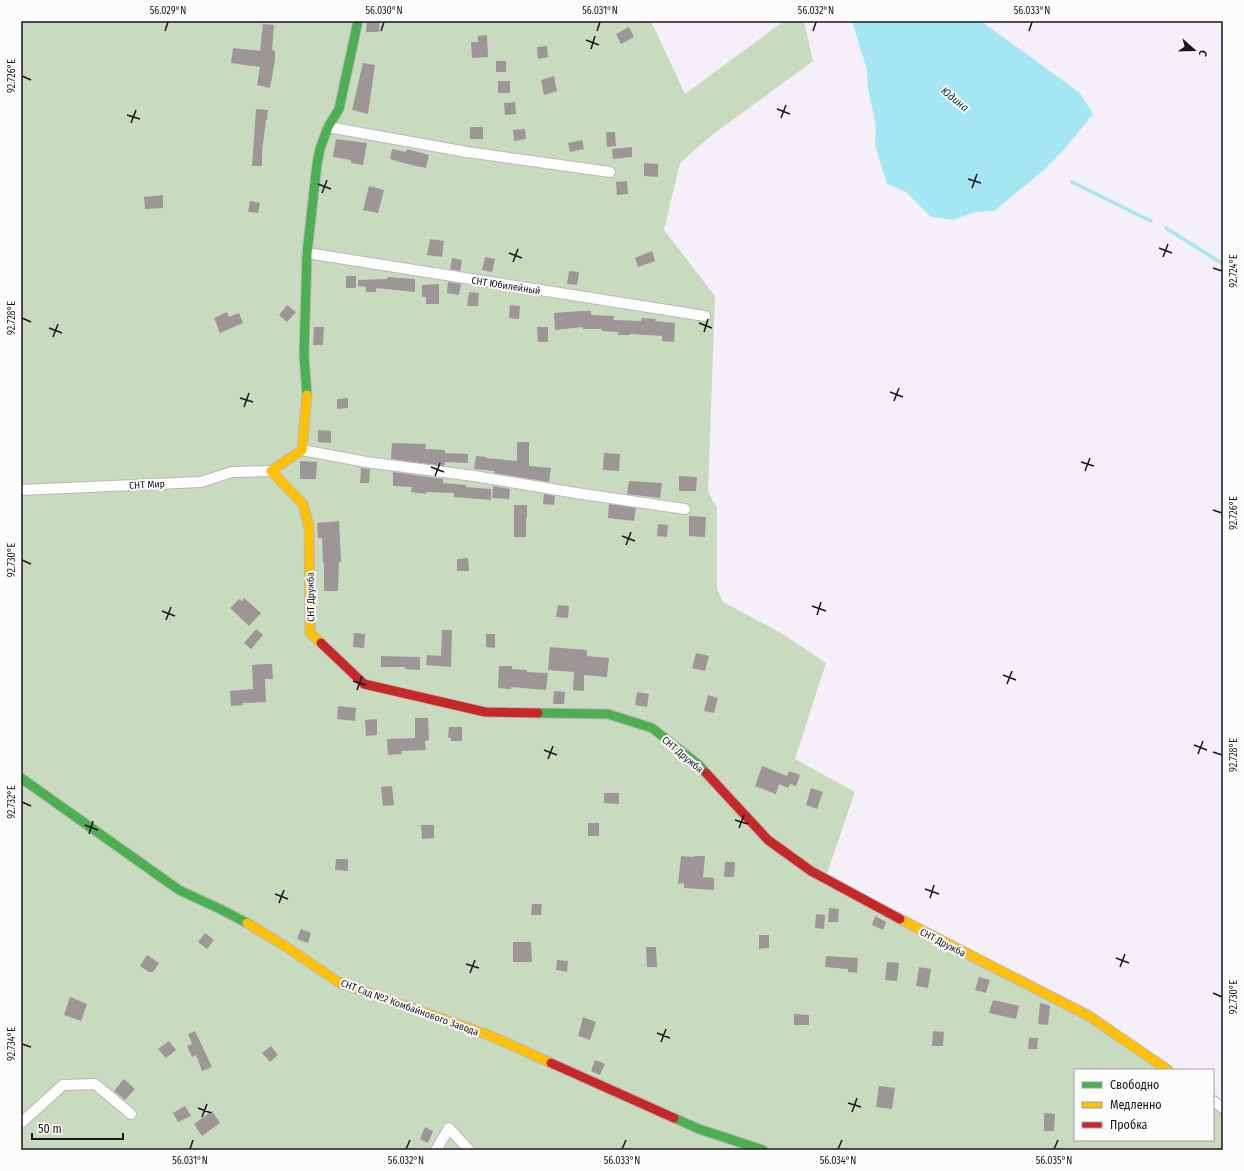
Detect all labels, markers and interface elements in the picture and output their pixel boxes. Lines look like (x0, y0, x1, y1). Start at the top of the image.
text: 56.029°N (150, 5, 186, 17)
text: 56.030°N (365, 5, 403, 17)
text: 56.031°N (582, 5, 618, 17)
text: 56.032°N (798, 5, 834, 17)
text: 56.033°N (1014, 5, 1050, 17)
north arrow (1174, 30, 1214, 70)
text: С (1196, 48, 1210, 58)
text: 92.726°E (6, 59, 18, 93)
water label: Юдина (938, 84, 971, 115)
text: 92.724°E (1228, 254, 1240, 288)
street label: СНТ Юбилейный (471, 275, 541, 297)
text: 92.728°E (6, 301, 18, 335)
street label: СНТ Мир (129, 478, 165, 492)
text: 92.726°E (1228, 496, 1240, 530)
text: 92.730°E (6, 543, 18, 577)
street label: СНТ Дружба (305, 572, 317, 622)
street label: СНТ Дружба (659, 734, 705, 775)
text: 92.728°E (1228, 738, 1240, 772)
text: 92.732°E (6, 785, 18, 819)
street label: СНТ Дружба (918, 926, 968, 960)
street label: СНТ Сад №2 Комбайнового Завода (339, 977, 480, 1039)
text: 92.730°E (1228, 980, 1240, 1014)
text: 92.734°E (6, 1027, 18, 1061)
legend (1074, 1069, 1214, 1141)
text: Свободно (1110, 1078, 1159, 1092)
text: Медленно (1110, 1098, 1162, 1112)
scale bar (32, 1115, 123, 1141)
text: Пробка (1110, 1118, 1148, 1132)
text: 50 m (38, 1122, 62, 1136)
text: 56.031°N (172, 1155, 208, 1167)
text: 56.032°N (388, 1155, 424, 1167)
text: 56.033°N (604, 1155, 640, 1167)
text: 56.034°N (820, 1155, 856, 1167)
text: 56.035°N (1036, 1155, 1072, 1167)

